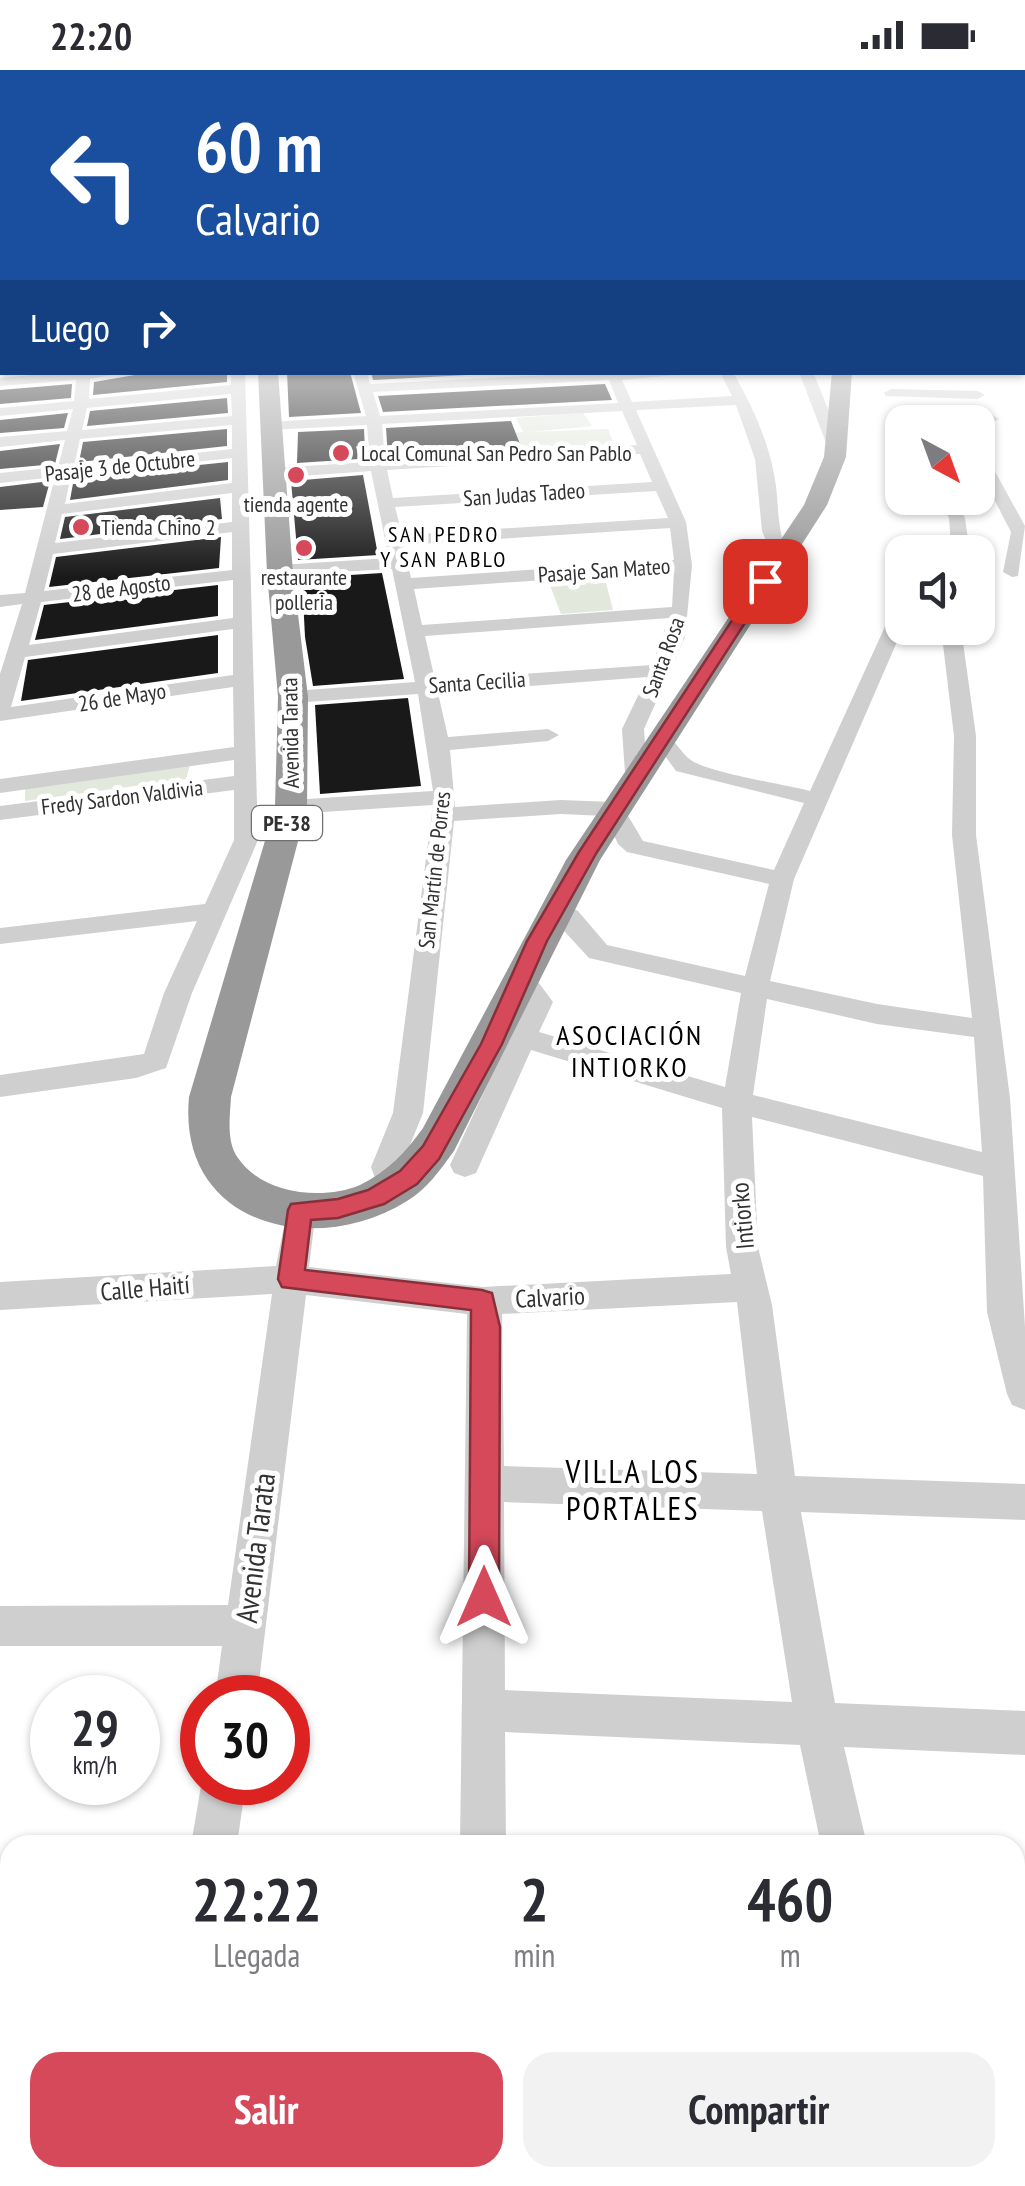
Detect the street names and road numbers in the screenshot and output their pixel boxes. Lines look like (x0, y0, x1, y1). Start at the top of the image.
street label: Pasaje 3 de Octubre (44, 444, 196, 488)
street label: San Judas Tadeo (462, 476, 586, 512)
street label: Pasaje San Mateo (537, 551, 671, 589)
street label: 28 de Agosto (70, 568, 172, 608)
street label: Santa Rosa (636, 613, 690, 701)
street label: Santa Cecilia (428, 665, 526, 699)
street label: 26 de Mayo (76, 676, 168, 718)
street label: Avenida Tarata (275, 677, 305, 789)
street label: Fredy Sardon Valdivia (40, 773, 204, 821)
street label: San Martín de Porres (412, 790, 456, 950)
road number: PE-38 (252, 806, 322, 840)
street label: Intiorko (723, 1181, 761, 1251)
street label: Calle Haití (99, 1268, 192, 1308)
street label: Calvario (514, 1279, 586, 1315)
street label: Avenida Tarata (226, 1471, 283, 1625)

